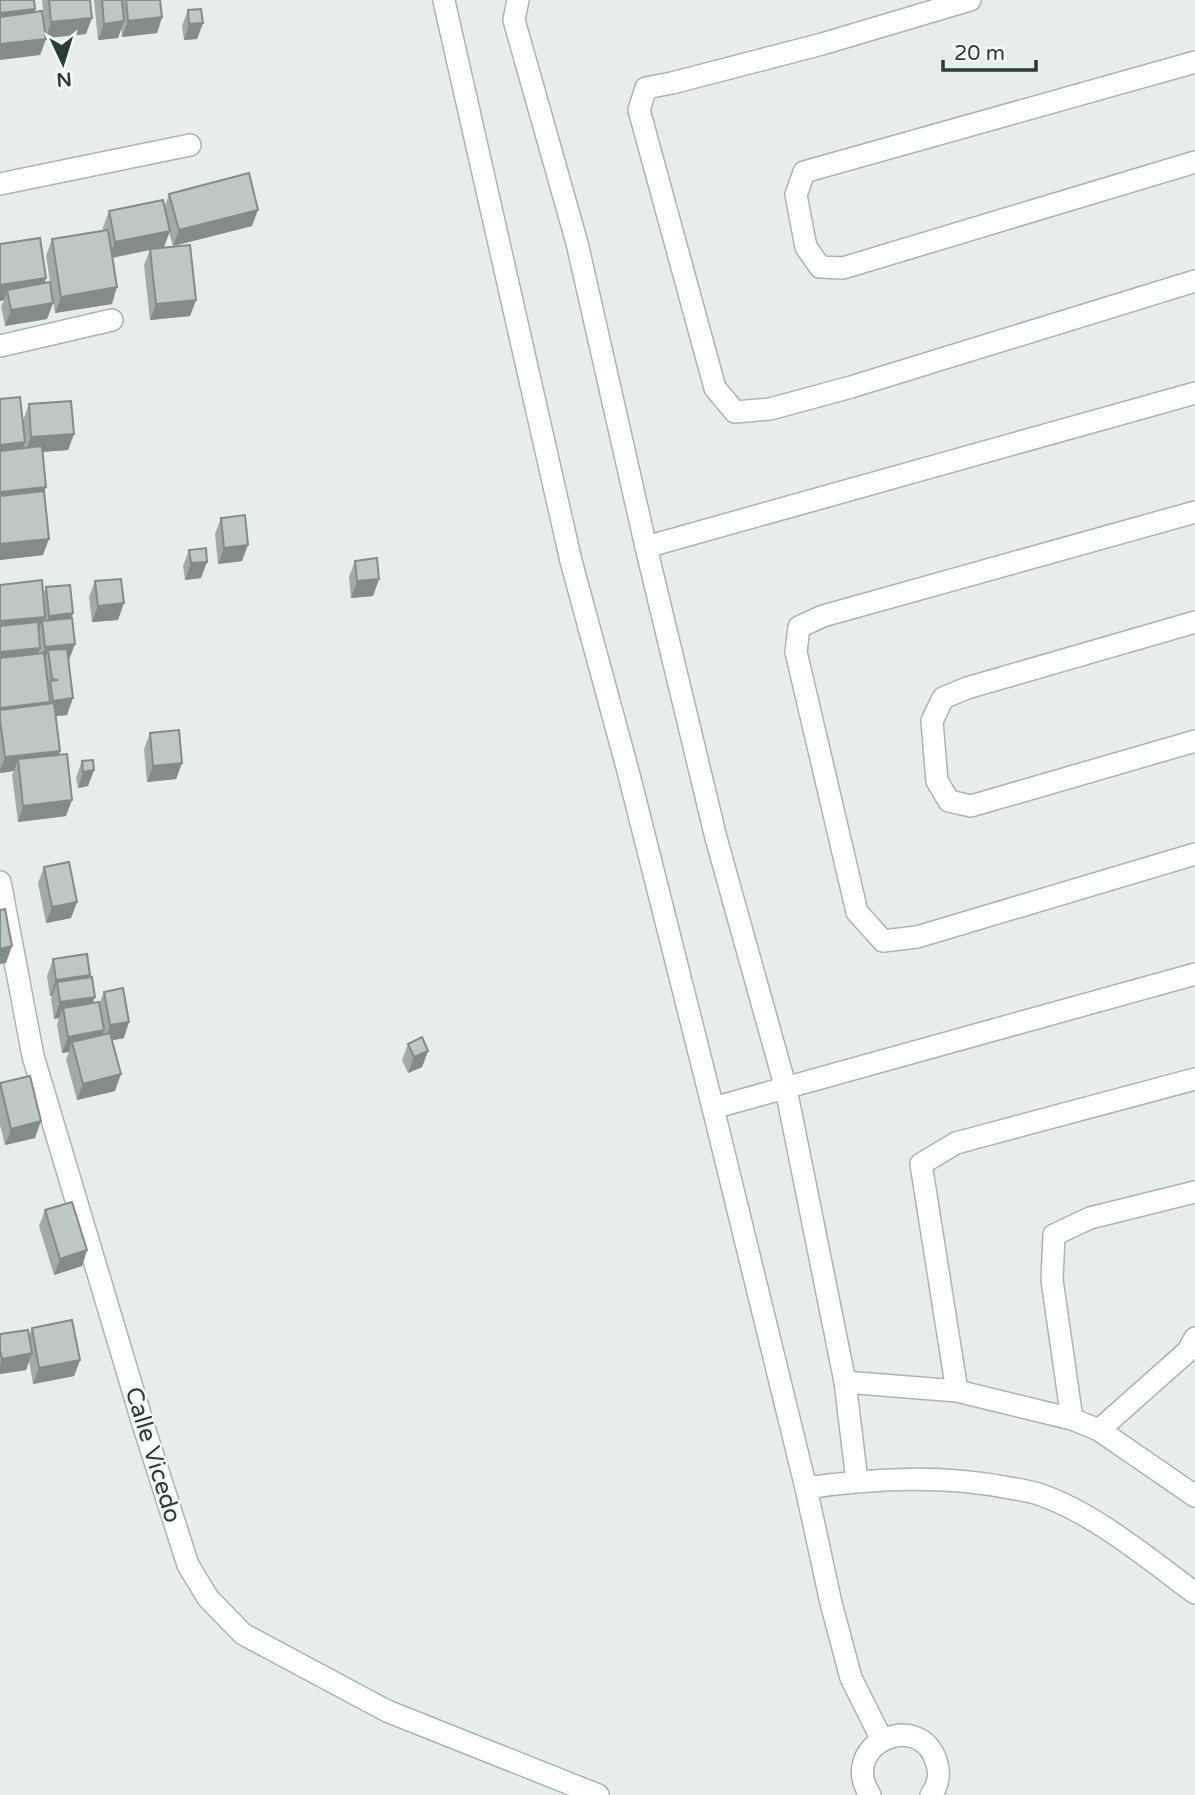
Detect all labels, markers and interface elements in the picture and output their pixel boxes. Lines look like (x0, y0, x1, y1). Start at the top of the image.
north arrow (28, 28, 98, 98)
scale bar (943, 28, 1036, 72)
text: 20 m (954, 41, 1005, 66)
text: N (56, 67, 72, 90)
street label: Calle Vicedo (119, 1384, 187, 1526)

